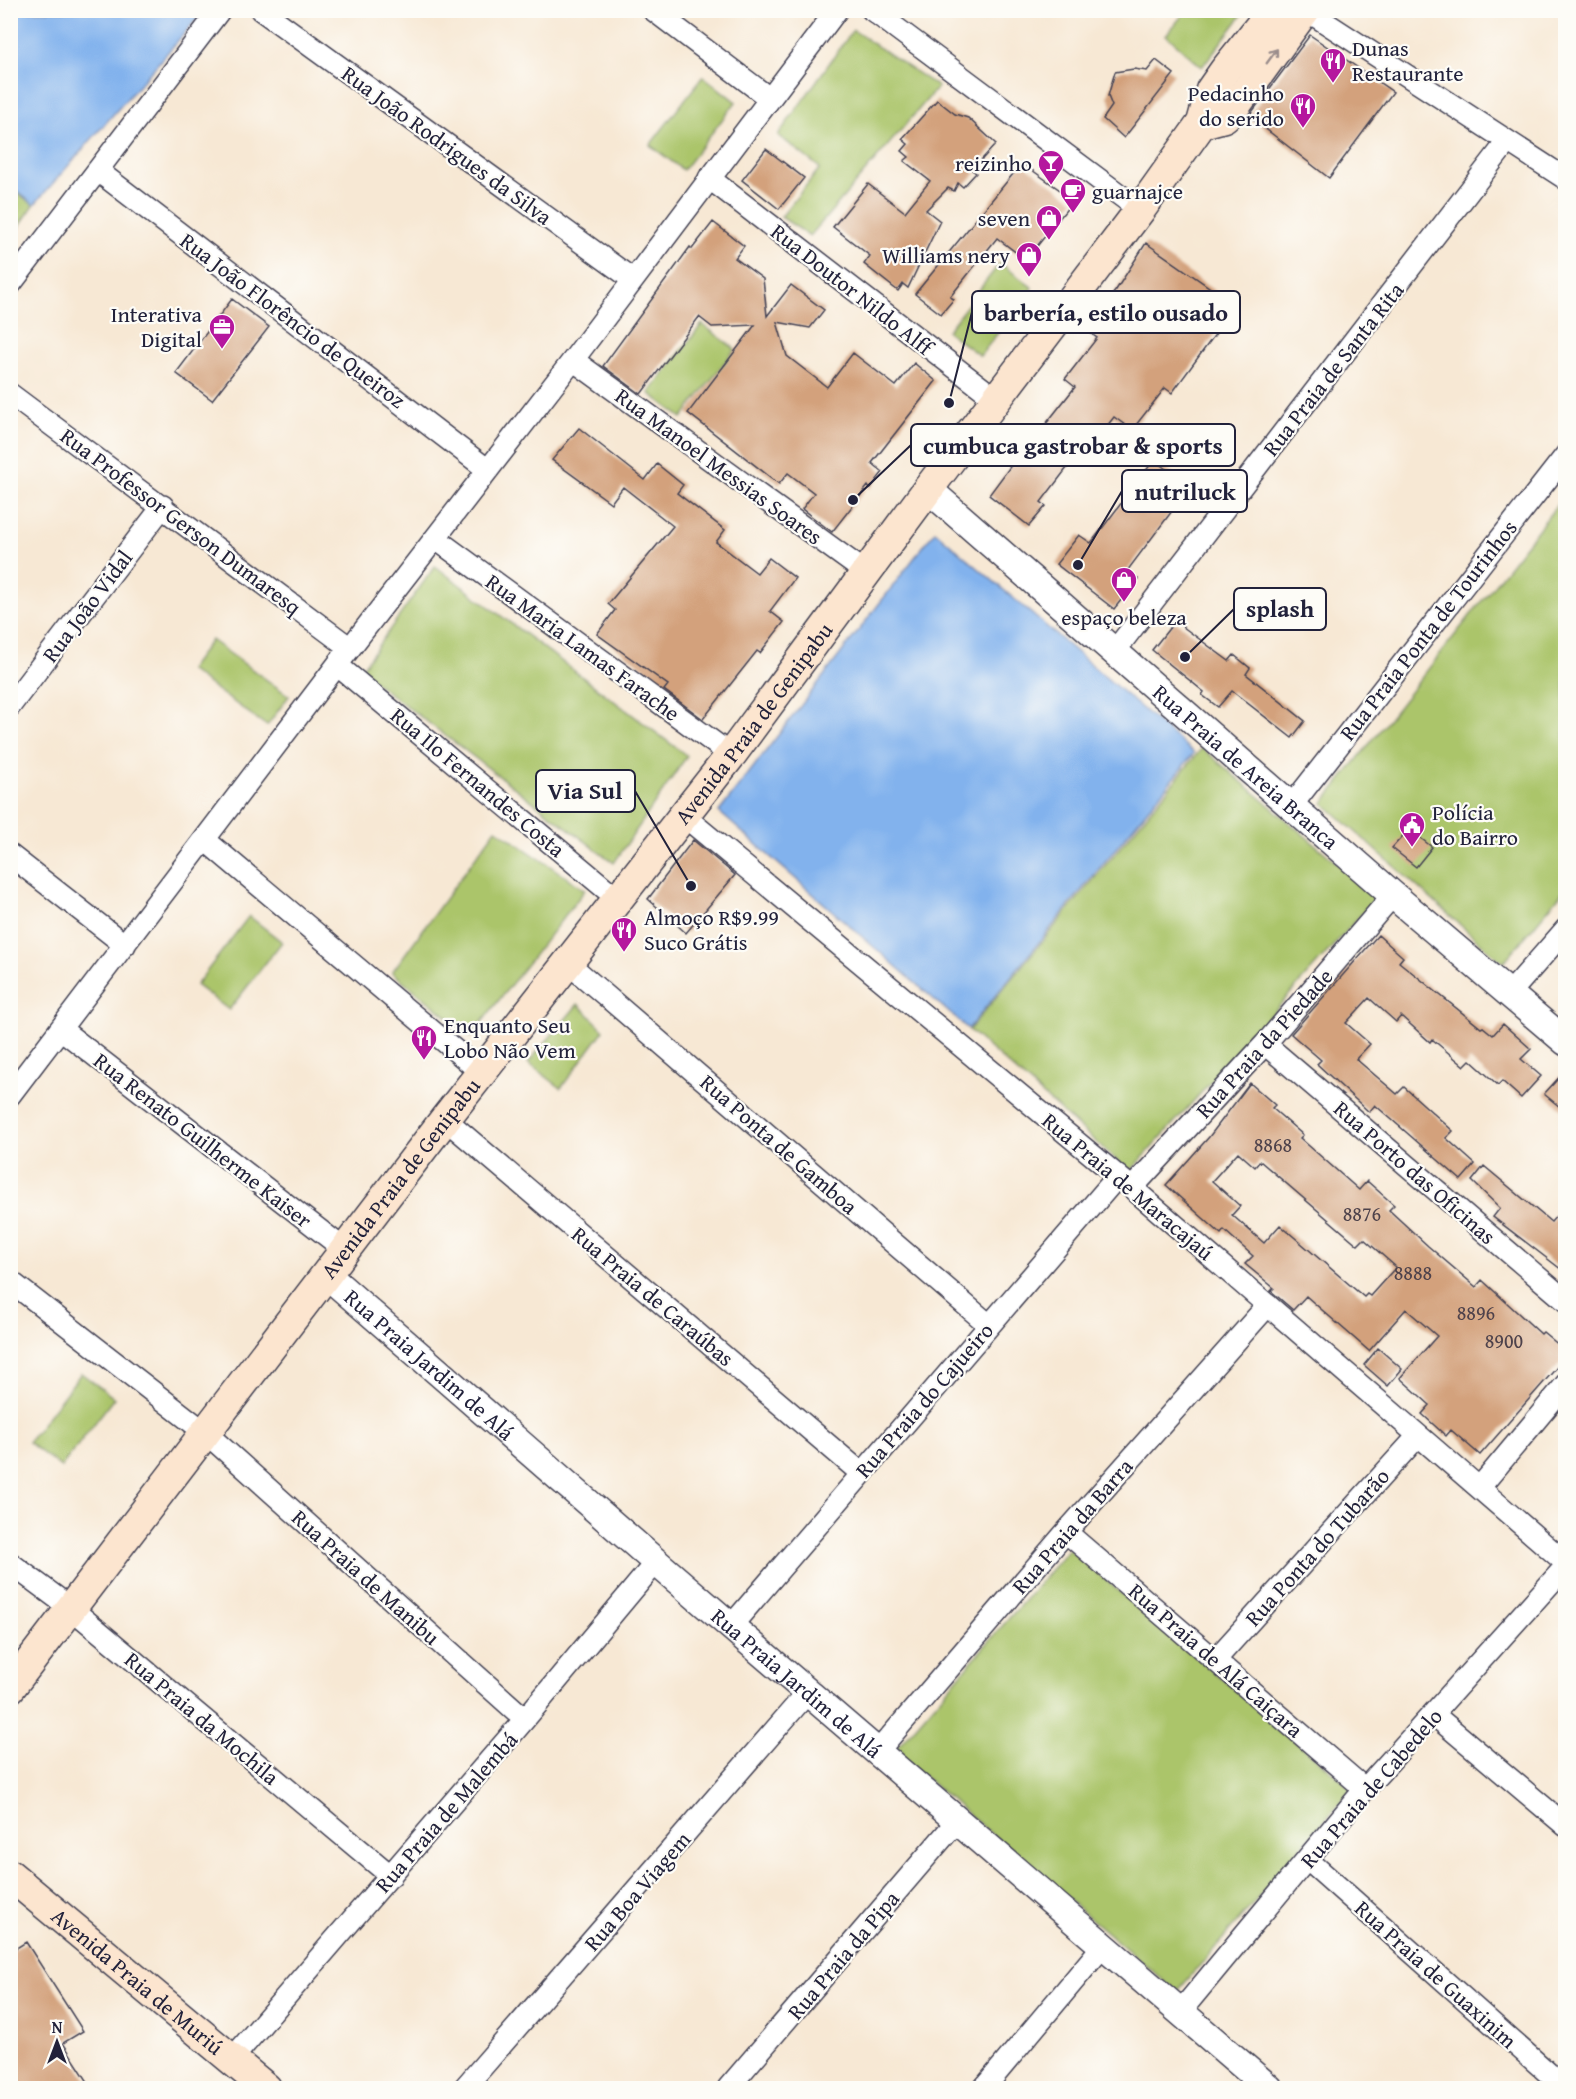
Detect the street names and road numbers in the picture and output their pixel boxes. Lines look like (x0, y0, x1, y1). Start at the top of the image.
street label: Rua João Rodrigues da Silva (335, 58, 559, 233)
street label: Rua Doutor Nildo Alff (764, 216, 942, 364)
street label: Rua João Florêncio de Queiroz (174, 225, 413, 416)
street label: Rua Praia de Santa Rita (1255, 275, 1411, 463)
street label: Rua Manoel Messias Soares (609, 380, 829, 552)
street label: Rua Professor Gerson Dumaresq (54, 420, 308, 623)
street label: Rua Praia Ponta de Tourinhos (1332, 513, 1524, 747)
street label: Rua João Vidal (34, 543, 140, 669)
street label: Rua Maria Lamas Farache (479, 565, 687, 729)
street label: Avenida Praia de Genipabu (667, 616, 840, 831)
street label: Rua Praia de Areia Branca (1146, 676, 1346, 857)
street label: Rua Ilo Fernandes Costa (384, 699, 573, 865)
street label: Rua Praia da Piedade (1188, 961, 1340, 1125)
street label: Rua Renato Guilherme Kaiser (87, 1045, 319, 1235)
street label: Rua Ponta de Gamboa (693, 1066, 865, 1222)
street label: Avenida Praia de Genipabu (313, 1071, 488, 1285)
street label: Rua Porto das Oficinas (1327, 1093, 1503, 1251)
street label: Rua Praia de Maracajaú (1035, 1105, 1221, 1268)
street label: Rua Praia de Caraúbas (565, 1218, 741, 1374)
street label: Rua Praia Jardim de Alá (337, 1281, 522, 1448)
street label: Rua Praia do Cajueiro (847, 1315, 1001, 1485)
street label: Rua Praia da Barra (1004, 1451, 1140, 1601)
street label: Rua Ponta do Tubarão (1237, 1461, 1397, 1633)
street label: Rua Praia de Manibu (285, 1502, 447, 1652)
street label: Rua Praia de Alá Caiçara (1122, 1575, 1311, 1745)
street label: Rua Praia Jardim de Alá (704, 1600, 890, 1766)
street label: Rua Praia da Mochila (118, 1644, 287, 1793)
street label: Rua Praia de Cabedelo (1292, 1701, 1450, 1875)
street label: Rua Praia de Malembá (367, 1724, 525, 1899)
street label: Rua Boa Viagem (576, 1824, 698, 1958)
street label: Rua Praia da Pipa (779, 1883, 907, 2026)
street label: Rua Praia de Guaxinim (1348, 1892, 1524, 2056)
street label: Avenida Praia de Muriú (45, 1900, 231, 2062)

